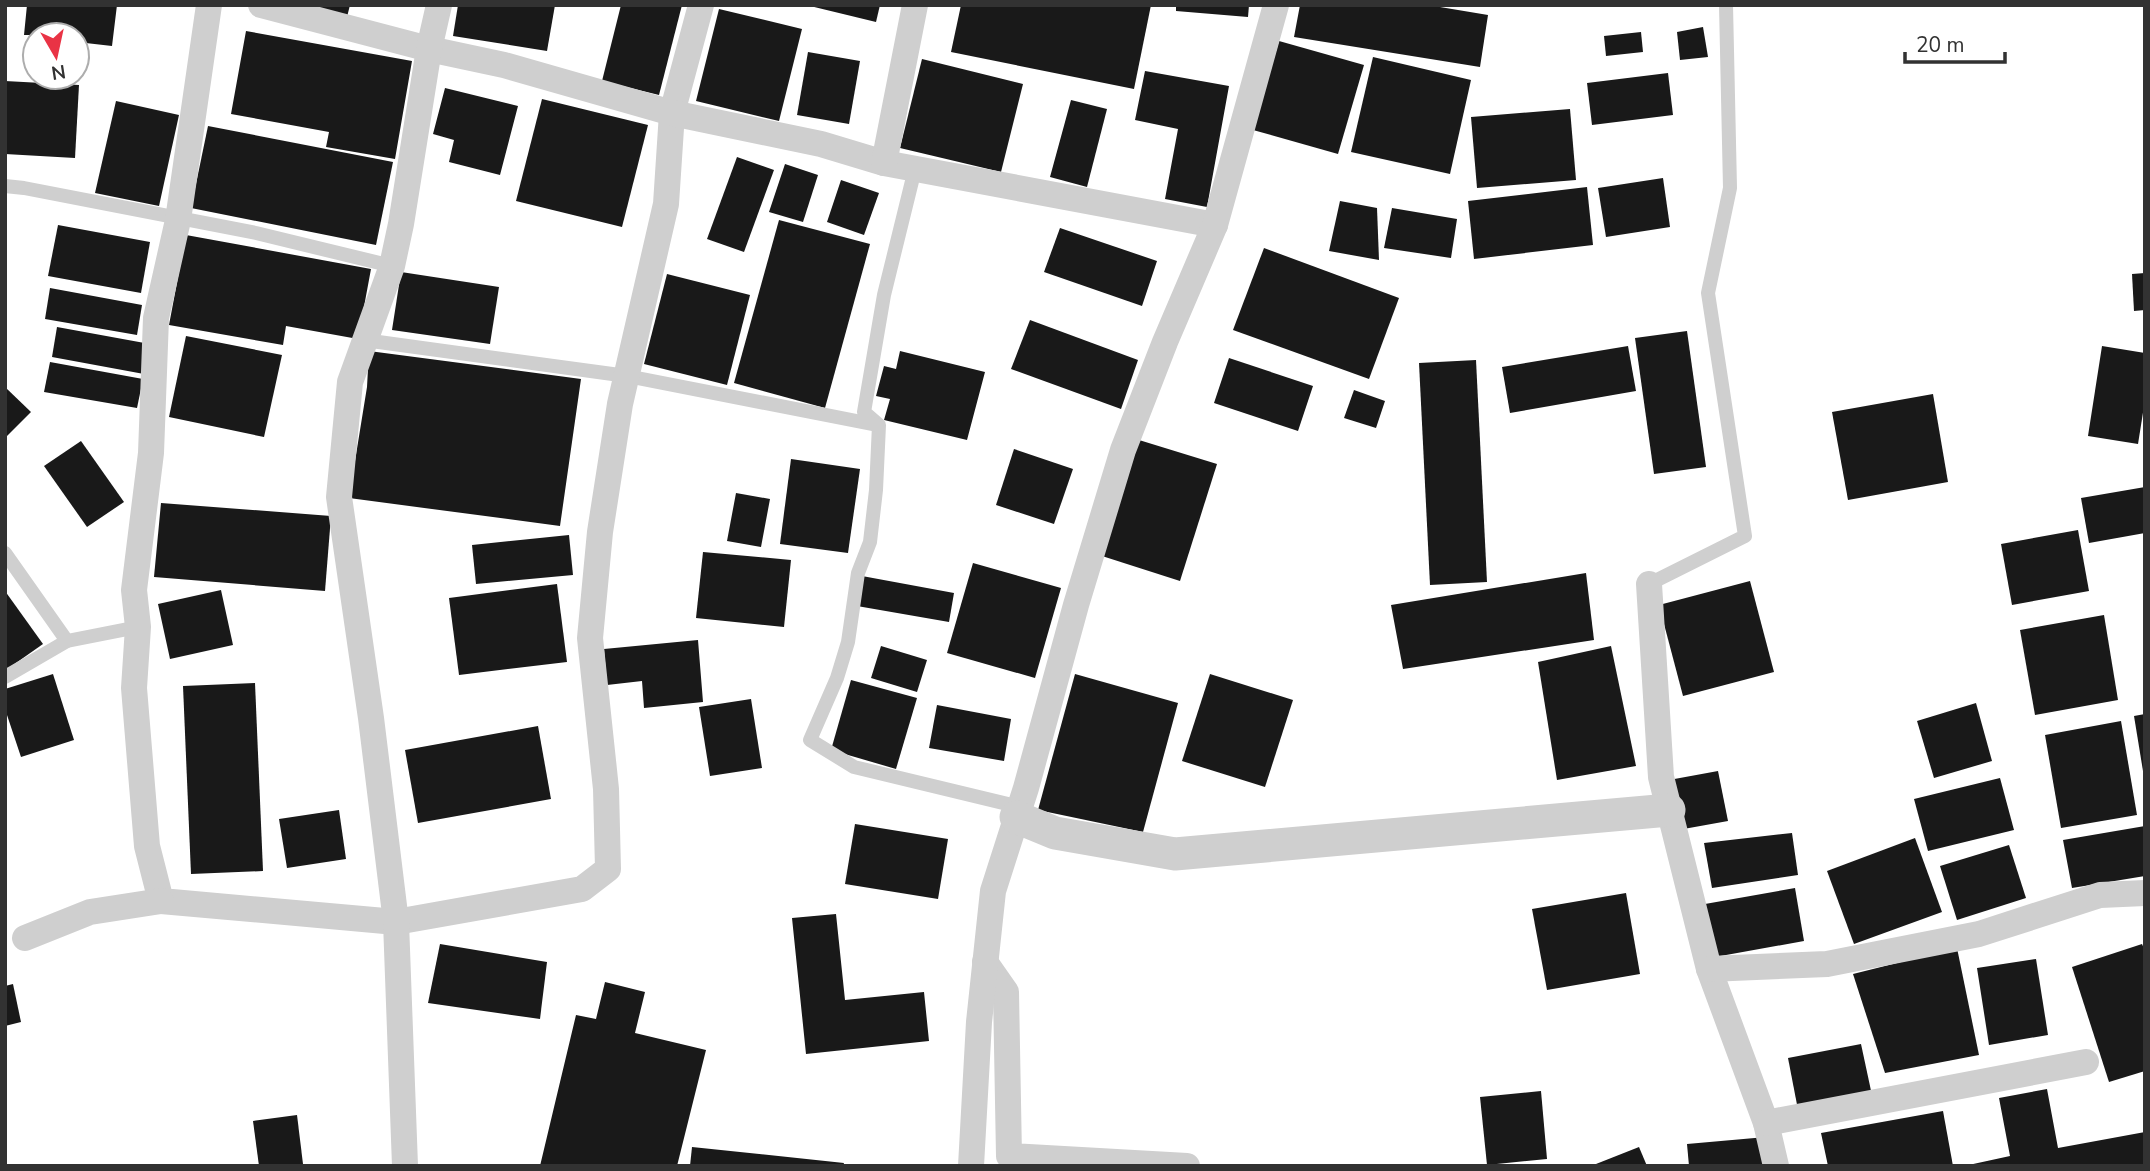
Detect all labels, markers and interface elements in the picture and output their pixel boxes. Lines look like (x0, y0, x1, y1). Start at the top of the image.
north arrow (21, 21, 91, 91)
scale bar (1905, 21, 2005, 65)
text: 20 m (1916, 31, 1965, 59)
text: N (49, 58, 68, 86)

